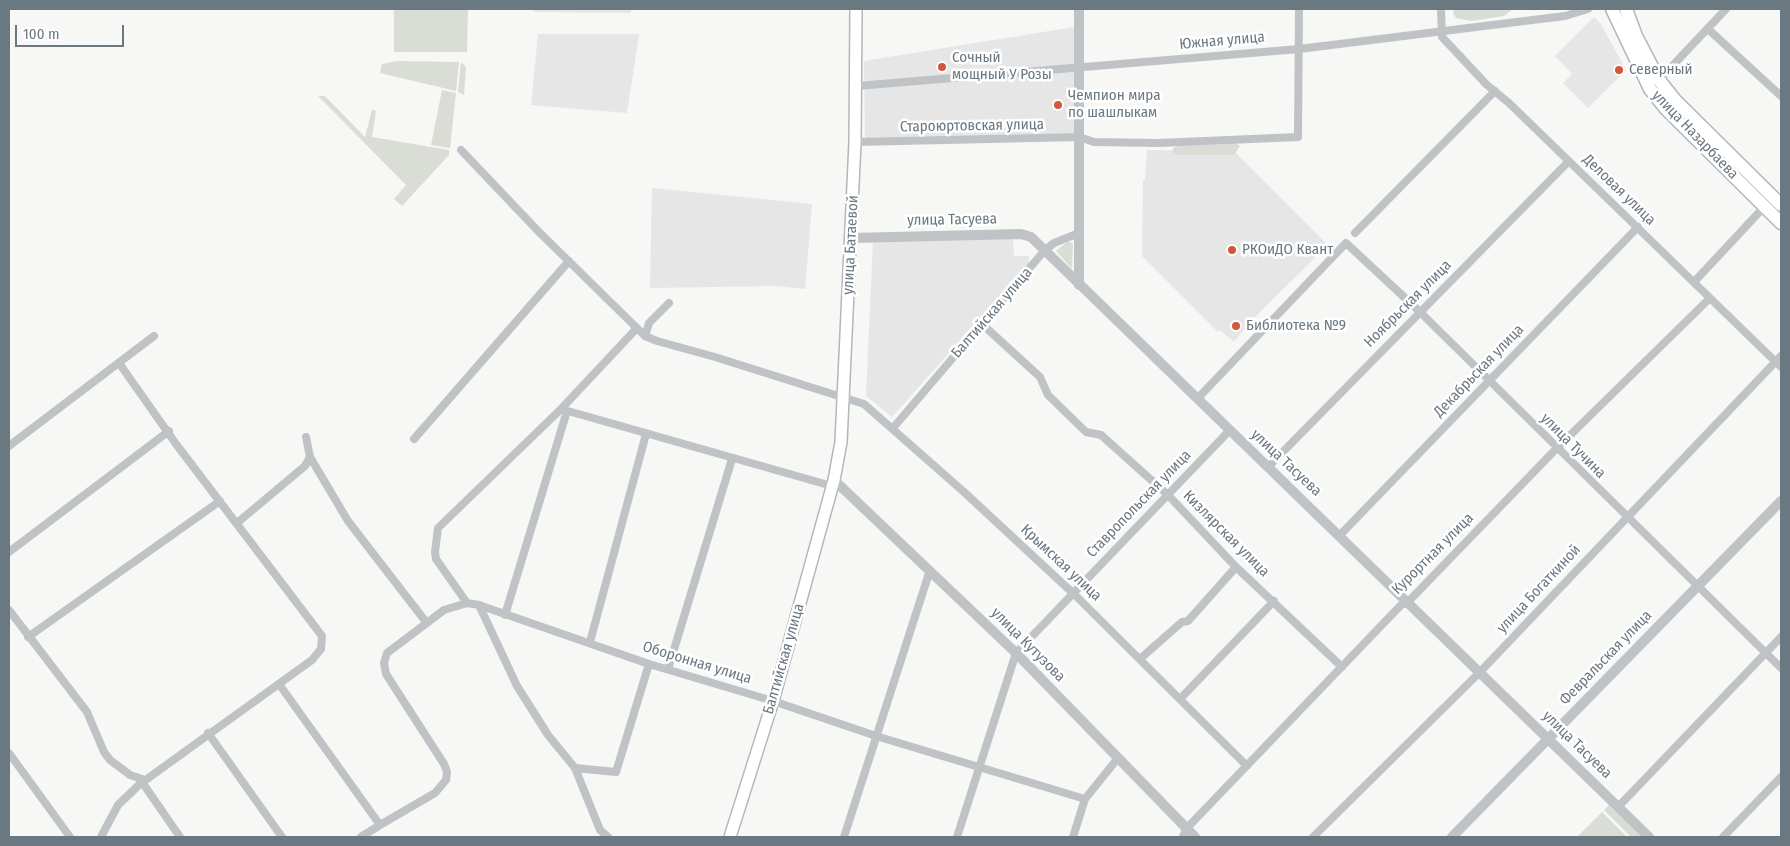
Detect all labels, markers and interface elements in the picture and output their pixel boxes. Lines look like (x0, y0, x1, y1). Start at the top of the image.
scale bar (18, 15, 126, 47)
text: 100 m (23, 25, 60, 43)
street label: Южная улица (1179, 28, 1265, 54)
place label: Сочный мощный У Розы (952, 49, 1052, 84)
marker: Сочный мощный У Розы (936, 61, 948, 73)
place label: Северный (1629, 61, 1693, 79)
marker: Северный (1613, 64, 1625, 76)
place label: Чемпион мира по шашлыкам (1068, 87, 1161, 122)
street label: улица Назарбаева (1648, 87, 1742, 183)
marker: Чемпион мира по шашлыкам (1052, 99, 1064, 111)
street label: Староюртовская улица (900, 116, 1044, 136)
street label: Деловая улица (1579, 151, 1659, 229)
street label: улица Батаевой (839, 195, 863, 295)
street label: улица Тасуева (907, 210, 997, 230)
place label: РКОиДО Квант (1242, 241, 1333, 259)
marker: РКОиДО Квант (1226, 244, 1238, 256)
street label: Ноябрьская улица (1361, 257, 1455, 351)
street label: Балтийская улица (948, 264, 1036, 362)
place label: Библиотека №9 (1246, 317, 1346, 335)
marker: Библиотека №9 (1230, 320, 1242, 332)
street label: Декабрьская улица (1430, 321, 1528, 421)
street label: улица Тучина (1537, 410, 1609, 482)
street label: улица Тасуева (1247, 426, 1325, 500)
street label: Ставропольская улица (1083, 446, 1195, 562)
street label: Кизлярская улица (1179, 487, 1273, 581)
street label: Курортная улица (1388, 509, 1478, 599)
street label: Крымская улица (1017, 521, 1105, 605)
street label: улица Богаткиной (1493, 541, 1585, 637)
street label: Балтийская улица (760, 602, 808, 716)
street label: улица Кутузова (987, 604, 1069, 686)
street label: Февральская улица (1556, 607, 1656, 709)
street label: Оборонная улица (640, 638, 754, 688)
street label: улица Тасуева (1538, 707, 1616, 783)

